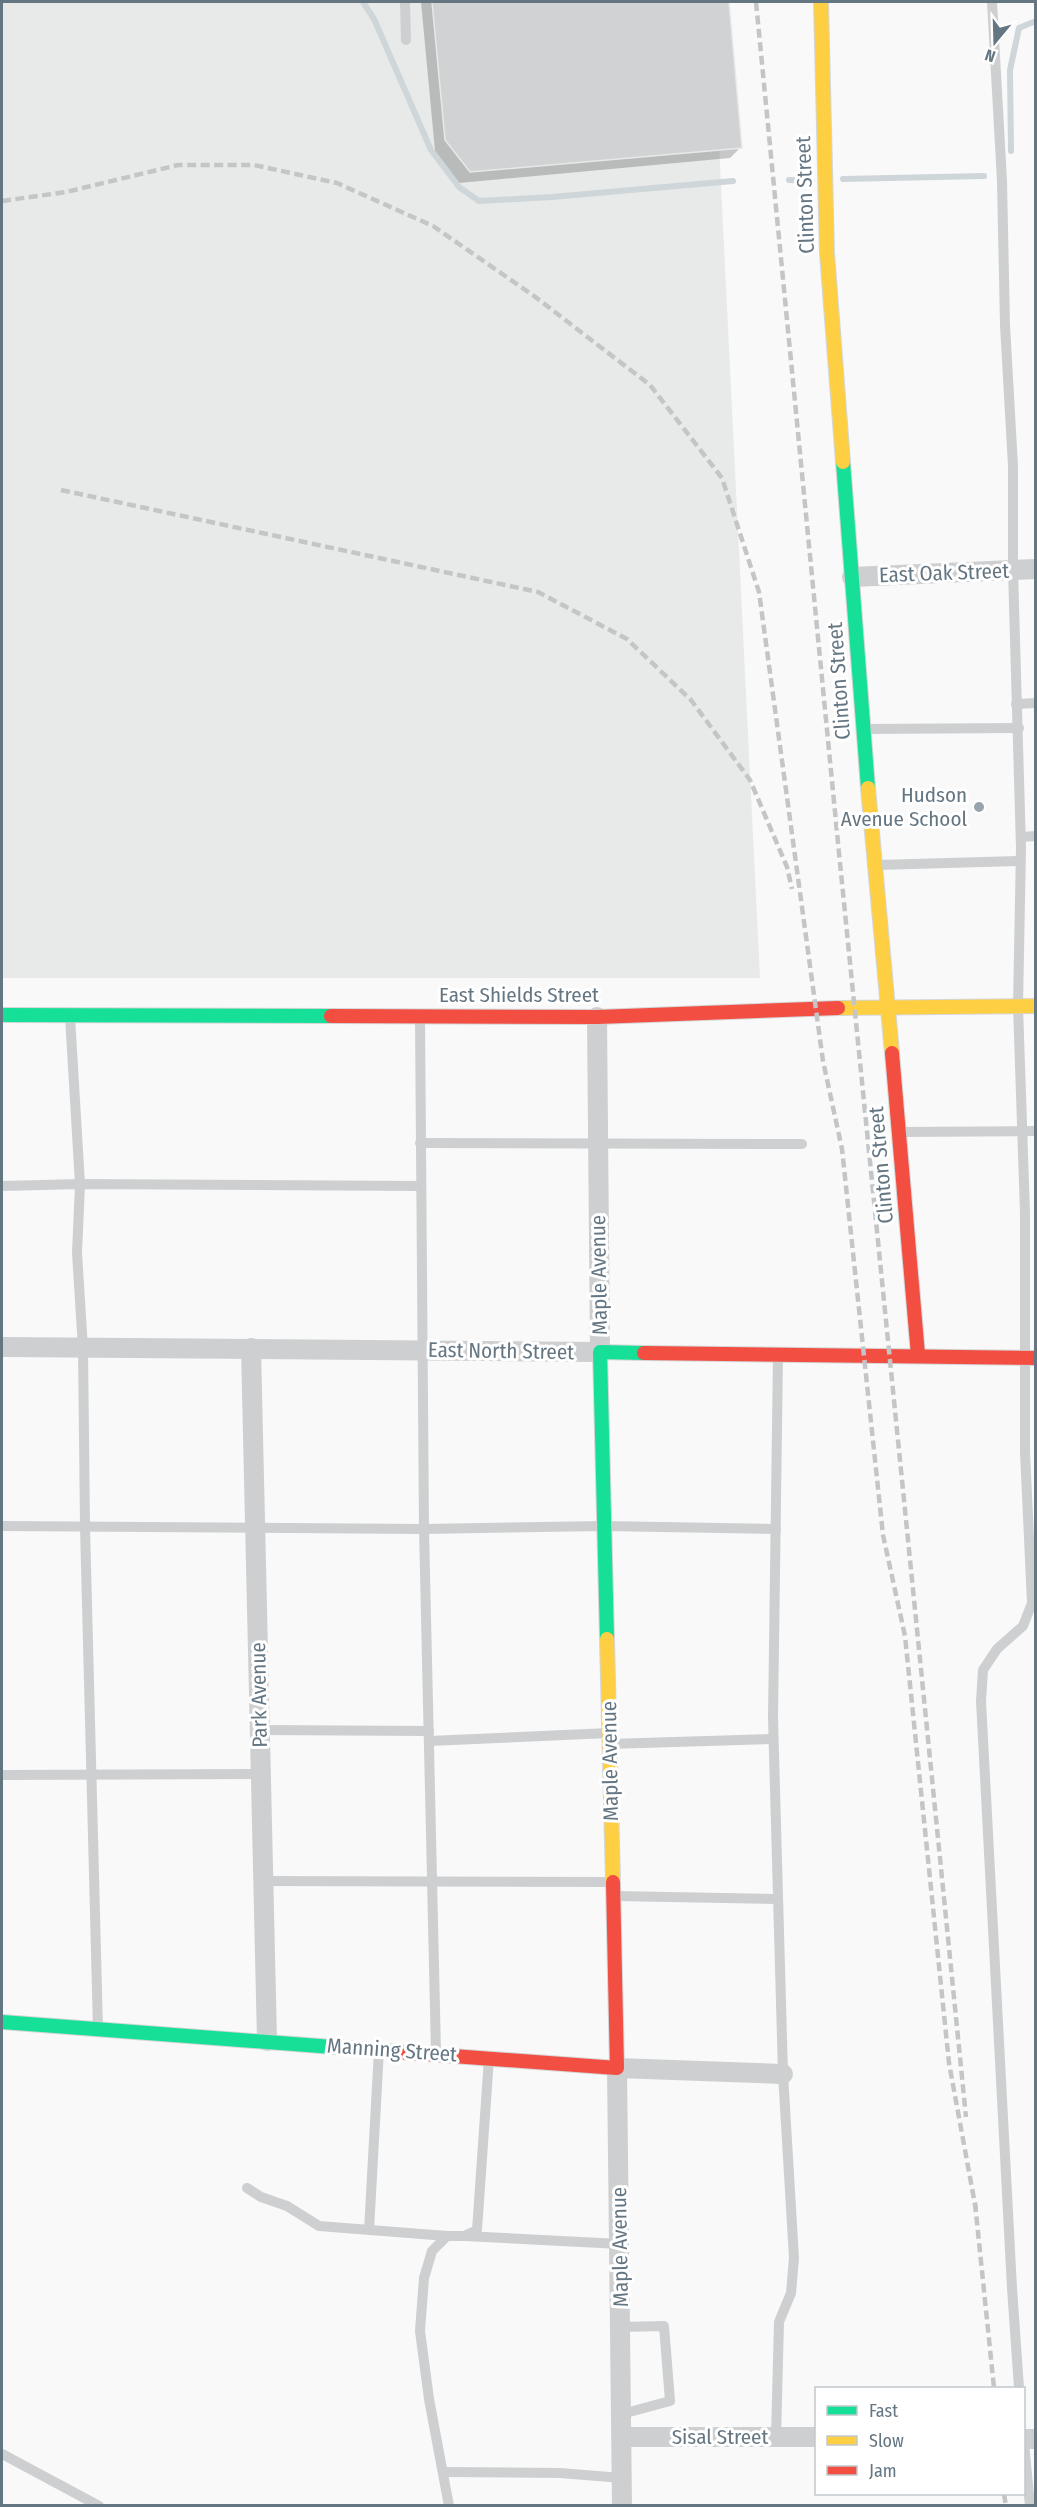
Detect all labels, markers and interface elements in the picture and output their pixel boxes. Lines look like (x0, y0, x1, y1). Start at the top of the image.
north arrow (965, 12, 1025, 72)
text: N (983, 45, 998, 66)
street label: Clinton Street (790, 136, 820, 254)
street label: East Oak Street (879, 558, 1010, 588)
street label: Clinton Street (822, 621, 856, 741)
place label: Hudson Avenue School (841, 782, 967, 832)
marker: Hudson Avenue School (972, 800, 986, 814)
street label: East Shields Street (439, 982, 599, 1008)
street label: Clinton Street (863, 1105, 899, 1225)
street label: Maple Avenue (585, 1215, 613, 1335)
street label: East North Street (428, 1337, 574, 1365)
street label: Park Avenue (245, 1642, 273, 1748)
street label: Maple Avenue (596, 1701, 624, 1821)
street label: Manning Street (326, 2032, 458, 2068)
street label: Maple Avenue (606, 2187, 634, 2307)
legend (815, 2387, 1025, 2495)
text: Fast (869, 2400, 898, 2422)
street label: Sisal Street (672, 2424, 768, 2450)
text: Slow (869, 2430, 904, 2452)
text: Jam (869, 2460, 897, 2482)

